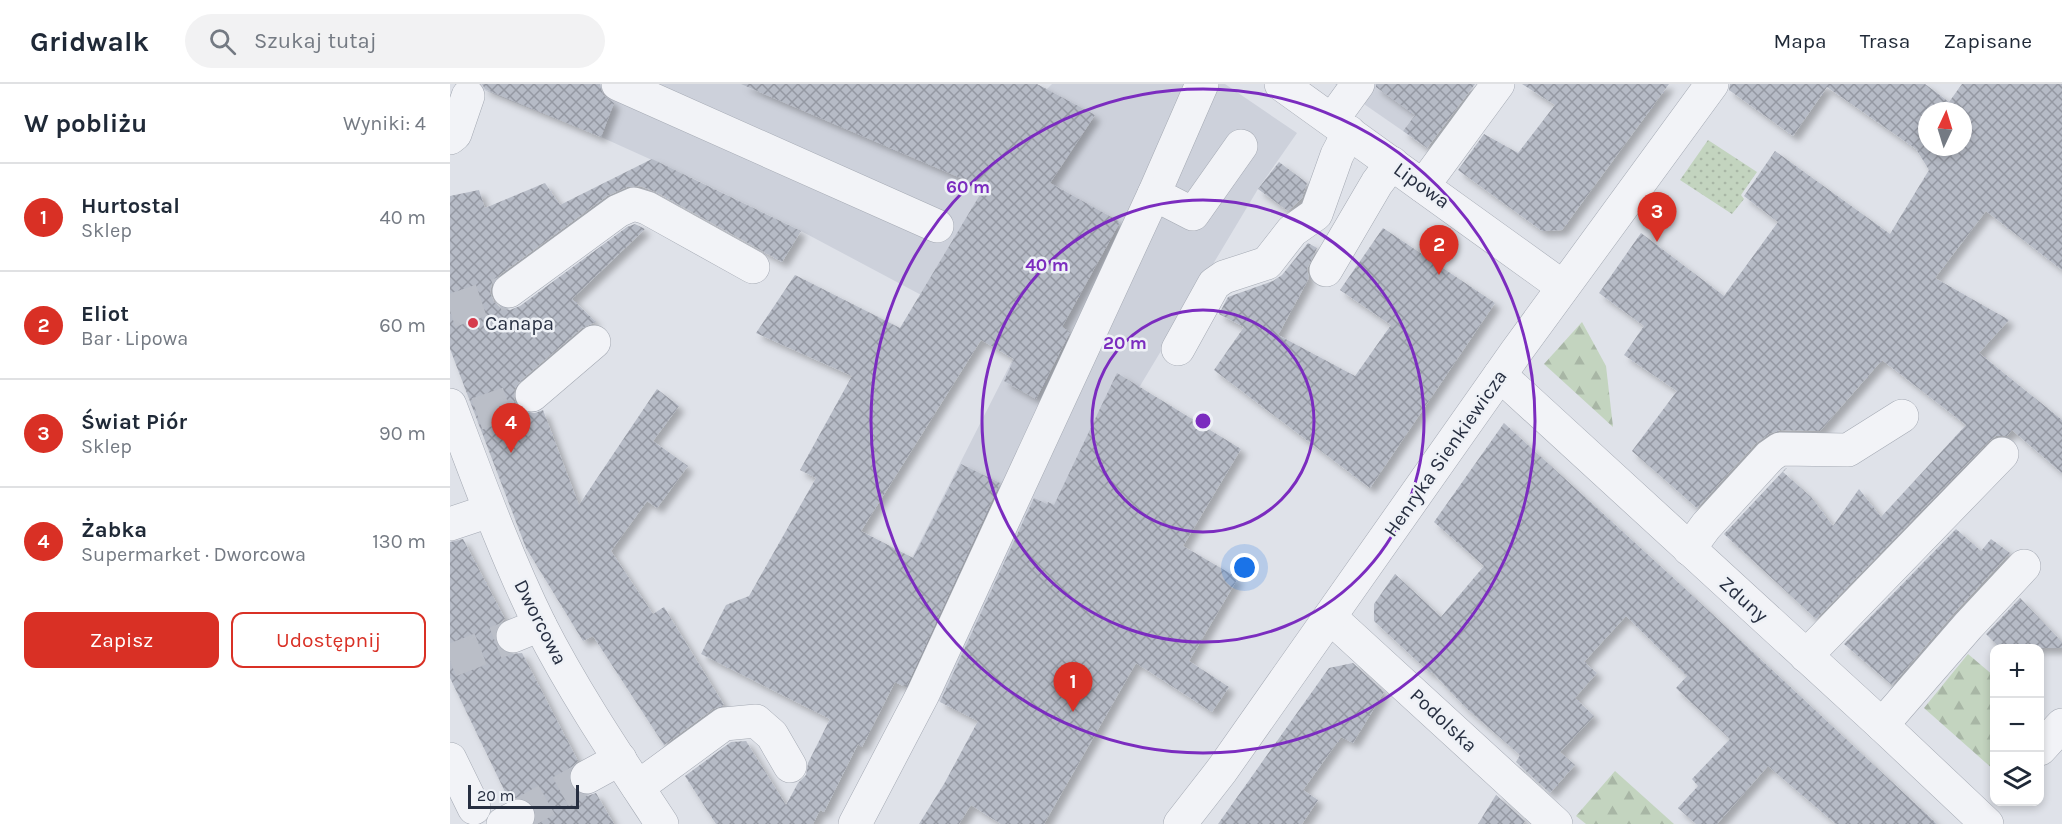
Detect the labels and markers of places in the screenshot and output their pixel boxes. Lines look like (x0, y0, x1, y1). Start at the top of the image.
pin: 3 (1638, 192, 1676, 242)
pin: 2 (1420, 226, 1458, 275)
place label: Canapa (485, 312, 554, 335)
marker: Canapa (466, 316, 480, 330)
pin: 4 (492, 404, 530, 453)
centre of rings (1193, 411, 1213, 431)
pin: 1 (1054, 662, 1092, 712)

